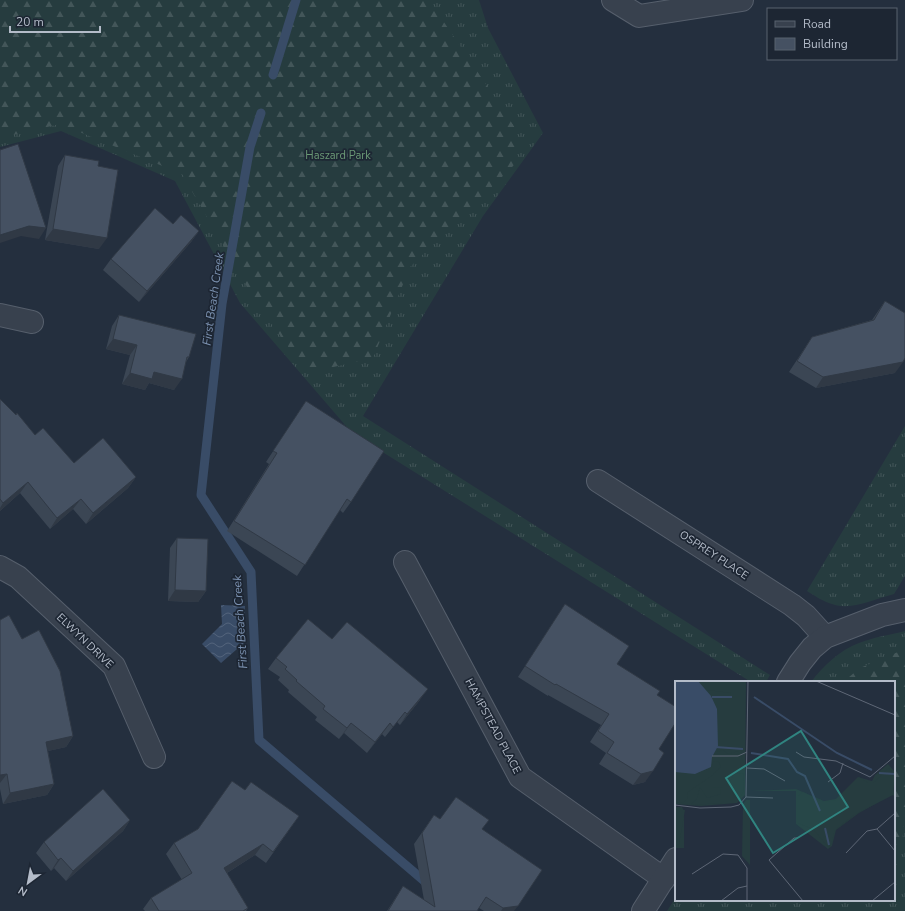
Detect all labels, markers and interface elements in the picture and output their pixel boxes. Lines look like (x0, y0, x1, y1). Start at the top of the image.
scale bar (10, 8, 100, 34)
legend (767, 8, 897, 60)
text: 20 m (16, 14, 44, 30)
text: Road (803, 16, 831, 32)
text: Building (803, 36, 848, 52)
park label: Haszard Park (305, 148, 371, 163)
water label: First Beach Creek (199, 250, 228, 347)
street label: OSPREY PLACE (677, 527, 751, 583)
water label: First Beach Creek (229, 574, 251, 669)
street label: ELWYN DRIVE (53, 610, 117, 672)
street label: HAMPSTEAD PLACE (462, 676, 524, 776)
inset map (675, 681, 895, 901)
north arrow (8, 863, 48, 903)
text: N (15, 883, 30, 900)

